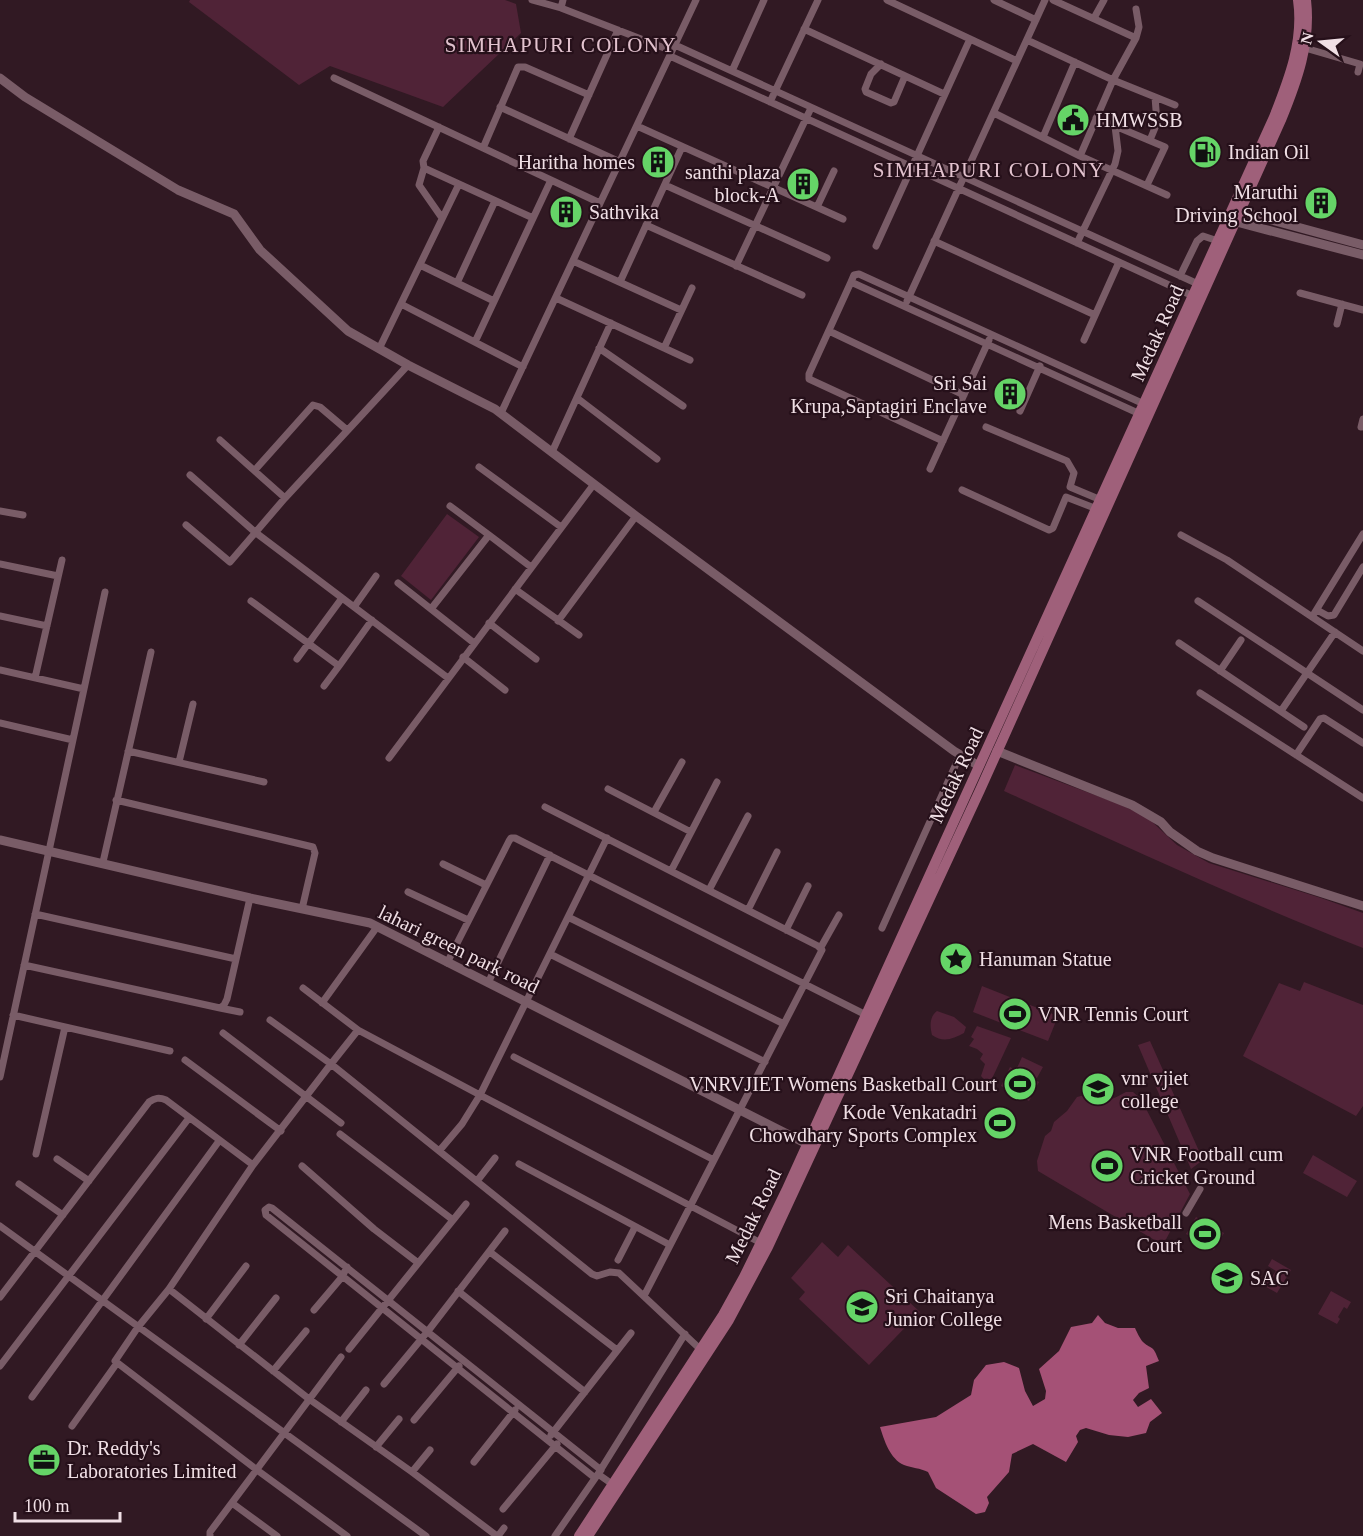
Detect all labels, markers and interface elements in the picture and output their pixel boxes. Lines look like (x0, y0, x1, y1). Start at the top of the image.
north arrow (1291, 12, 1351, 72)
text: N (1297, 30, 1317, 46)
district label: SIMHAPURI COLONY (445, 33, 677, 57)
public building icon: HMWSSB (1055, 102, 1091, 138)
place label: HMWSSB (1096, 109, 1183, 131)
fuel station icon: Indian Oil (1187, 134, 1223, 170)
place label: Indian Oil (1228, 141, 1310, 163)
building icon: Haritha homes (640, 144, 676, 180)
place label: Haritha homes (518, 151, 635, 173)
district label: SIMHAPURI COLONY (873, 158, 1105, 182)
place label: santhi plaza block-A (685, 161, 781, 206)
building icon: santhi plaza block-A (785, 166, 821, 202)
place label: Maruthi Driving School (1175, 181, 1298, 227)
building icon: Maruthi Driving School (1303, 185, 1339, 221)
building icon: Sathvika (548, 194, 584, 230)
place label: Sathvika (589, 201, 659, 223)
street label: Medak Road (1126, 282, 1188, 384)
place label: Sri Sai Krupa,Saptagiri Enclave (790, 372, 987, 418)
building icon: Sri Sai Krupa,Saptagiri Enclave (992, 376, 1028, 412)
street label: Medak Road (924, 724, 988, 826)
street label: lahari green park road (375, 901, 543, 998)
place icon: Hanuman Statue (938, 941, 974, 977)
place label: Hanuman Statue (979, 948, 1112, 970)
sports icon: VNR Tennis Court (997, 996, 1033, 1032)
place label: VNR Tennis Court (1038, 1003, 1189, 1025)
sports icon: VNRVJIET Womens Basketball Court (1002, 1066, 1038, 1102)
place label: vnr vjiet college (1121, 1067, 1189, 1113)
school or university icon: vnr vjiet college (1080, 1071, 1116, 1107)
place label: VNRVJIET Womens Basketball Court (689, 1073, 997, 1095)
place label: Kode Venkatadri Chowdhary Sports Complex (749, 1101, 977, 1147)
sports icon: Kode Venkatadri Chowdhary Sports Complex (982, 1105, 1018, 1141)
place label: VNR Football cum Cricket Ground (1130, 1143, 1284, 1188)
sports icon: VNR Football cum Cricket Ground (1089, 1148, 1125, 1184)
street label: Medak Road (721, 1165, 785, 1267)
place label: Mens Basketball Court (1048, 1211, 1182, 1256)
sports icon: Mens Basketball Court (1187, 1216, 1223, 1252)
school or university icon: SAC (1209, 1260, 1245, 1296)
place label: SAC (1250, 1267, 1289, 1289)
place label: Sri Chaitanya Junior College (885, 1285, 1002, 1331)
school or university icon: Sri Chaitanya Junior College (844, 1289, 880, 1325)
place label: Dr. Reddy's Laboratories Limited (67, 1437, 236, 1482)
office icon: Dr. Reddy's Laboratories Limited (26, 1442, 62, 1478)
scale bar (15, 1485, 120, 1523)
text: 100 m (24, 1496, 70, 1516)

